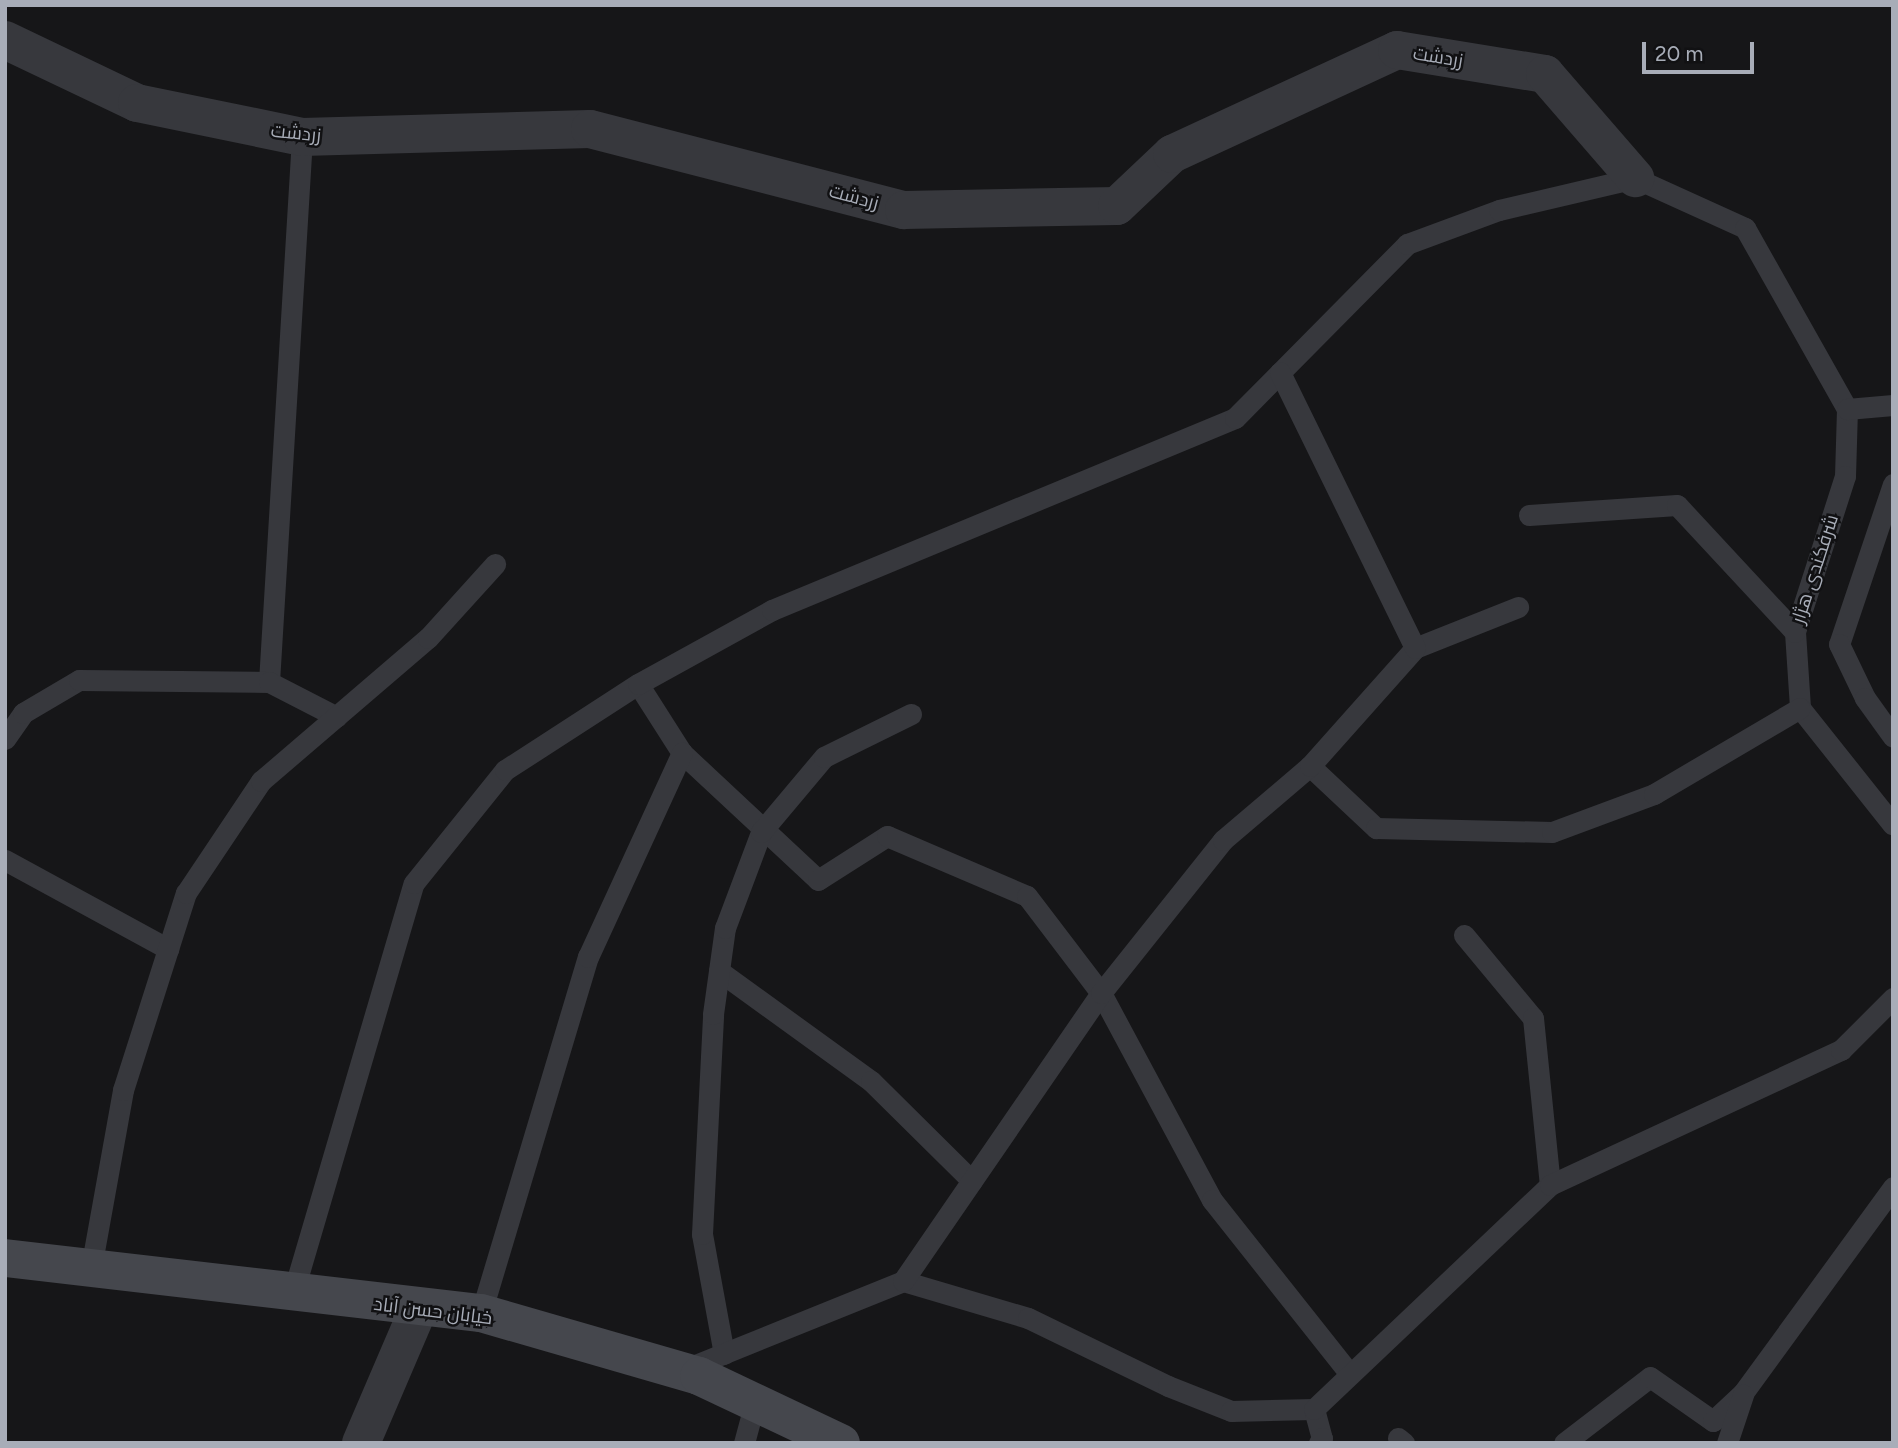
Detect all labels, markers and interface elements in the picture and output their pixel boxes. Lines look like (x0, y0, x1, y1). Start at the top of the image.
scale bar (1646, 28, 1758, 72)
text: 20 m (1655, 41, 1703, 66)
street label: زردشت (1411, 42, 1465, 72)
street label: زردشت (270, 119, 322, 147)
street label: زردشت (827, 179, 881, 215)
street label: شرفکندی هژار (1787, 511, 1843, 627)
street label: خیابان حسن آباد (372, 1292, 494, 1330)

